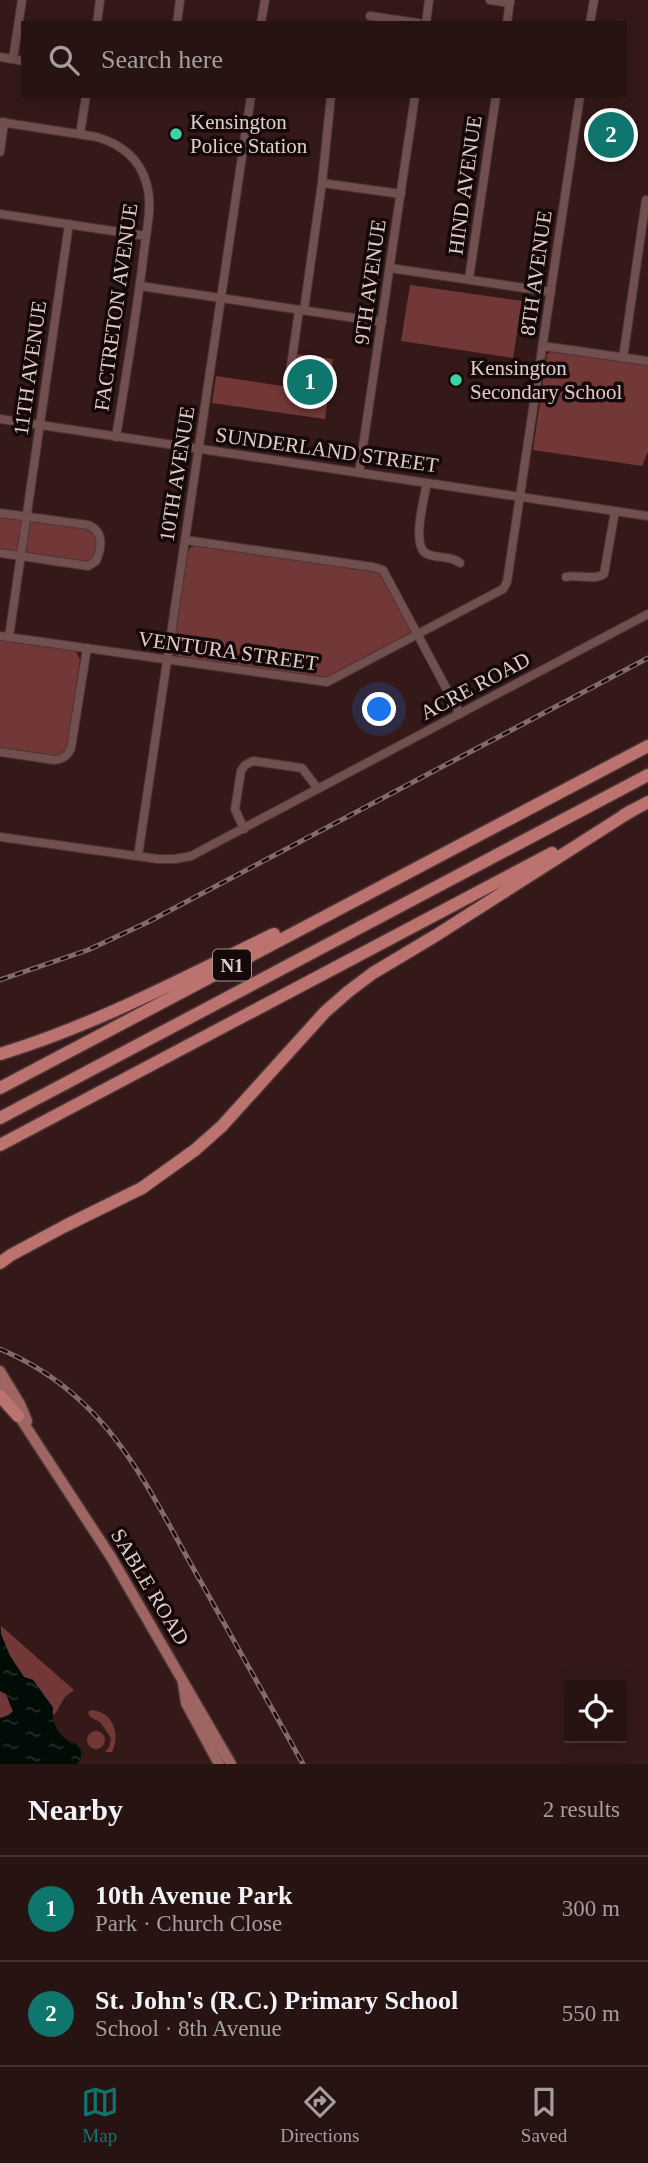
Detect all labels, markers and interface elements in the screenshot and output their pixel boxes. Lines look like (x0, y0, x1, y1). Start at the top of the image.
search box (21, 21, 627, 98)
icon: search (45, 41, 83, 79)
text: Search here (101, 45, 223, 74)
pin: 2 (588, 109, 634, 161)
place label: Kensington Police Station (190, 110, 308, 158)
street label: HIND AVENUE (443, 114, 487, 256)
marker: Kensington Police Station (168, 126, 184, 142)
street label: FACTRETON AVENUE (90, 202, 142, 412)
street label: 8TH AVENUE (515, 209, 557, 337)
street label: 9TH AVENUE (349, 218, 391, 346)
street label: 11TH AVENUE (9, 299, 51, 437)
pin: 1 (287, 356, 333, 408)
place label: Kensington Secondary School (470, 356, 622, 404)
marker: Kensington Secondary School (448, 372, 464, 388)
street label: 10TH AVENUE (154, 405, 200, 543)
street label: SUNDERLAND STREET (214, 422, 440, 478)
street label: VENTURA STREET (137, 626, 320, 676)
street label: ACRE ROAD (416, 647, 534, 725)
your location (362, 692, 396, 726)
road number: N1 (213, 950, 251, 981)
street label: SABLE ROAD (106, 1525, 194, 1649)
map controls (564, 1680, 627, 1743)
button: locate (564, 1680, 627, 1743)
text: Nearby (28, 1793, 123, 1826)
text: 2 results (543, 1797, 620, 1822)
text: 10th Avenue Park (95, 1881, 292, 1910)
text: 1 (45, 1896, 57, 1921)
text: 300 m (562, 1896, 620, 1921)
text: Park · Church Close (95, 1911, 282, 1936)
text: St. John's (R.C.) Primary School (95, 1986, 458, 2015)
text: 2 (45, 2001, 57, 2026)
text: 550 m (562, 2001, 620, 2026)
text: School · 8th Avenue (95, 2016, 282, 2041)
tab: Map (81, 2083, 119, 2147)
tab: Directions (280, 2083, 359, 2147)
tab: Saved (521, 2083, 567, 2147)

